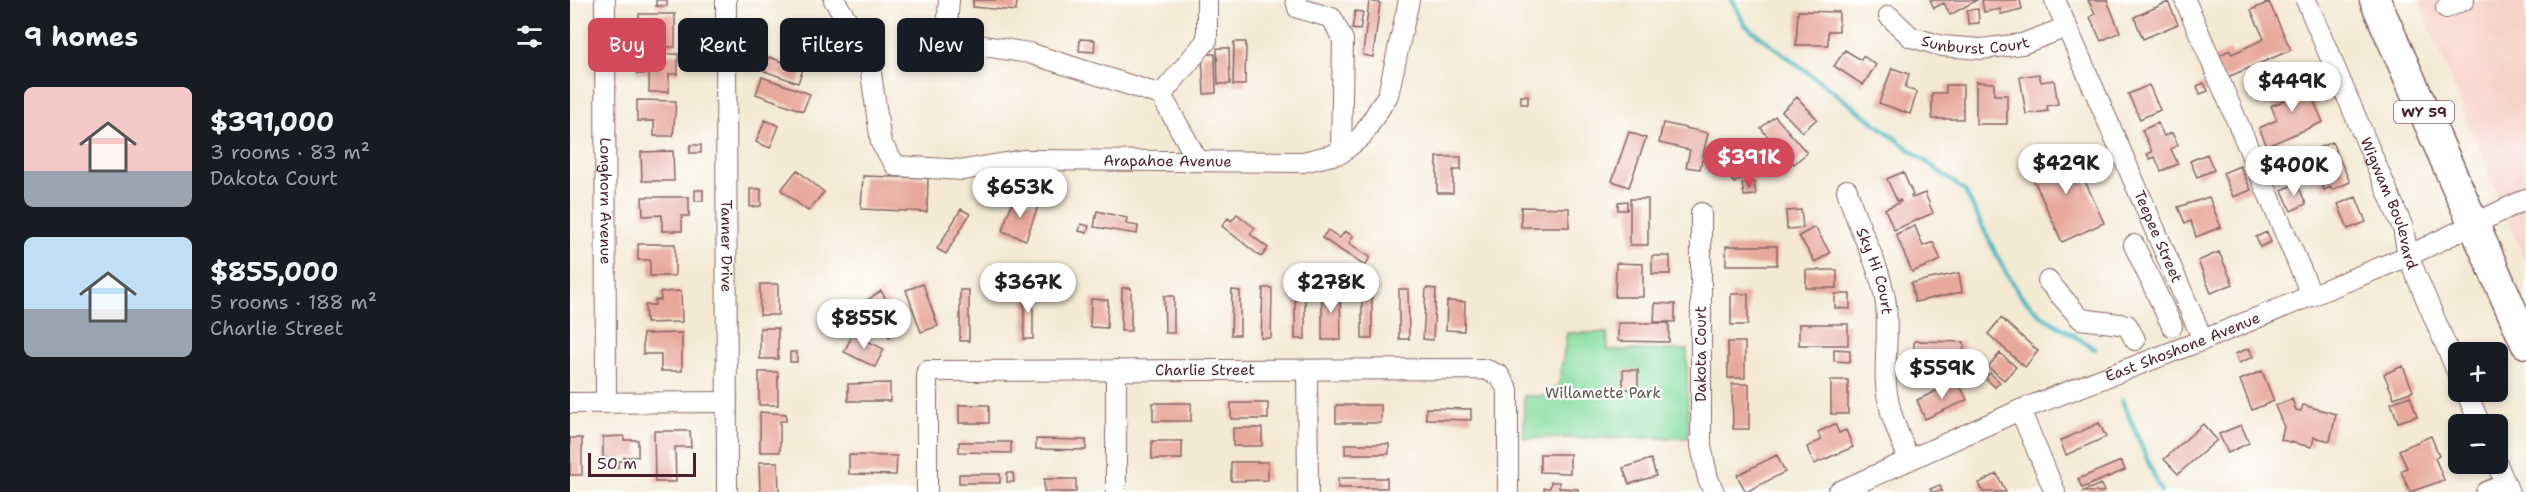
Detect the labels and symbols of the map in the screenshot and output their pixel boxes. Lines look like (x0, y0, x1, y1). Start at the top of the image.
street label: Sunburst Court (1919, 31, 2032, 59)
pin: $449K (2250, 62, 2334, 113)
road number: WY 59 (2394, 101, 2454, 123)
street label: Wigwam Boulevard (2356, 134, 2423, 273)
street label: Longhorn Avenue (595, 137, 616, 265)
pin: $391K (1707, 138, 1791, 189)
pin: $429K (2024, 144, 2108, 195)
pin: $400K (2252, 146, 2336, 197)
street label: Arapahoe Avenue (1103, 151, 1232, 171)
pin: $653K (978, 168, 1062, 219)
street label: Teepee Street (2129, 187, 2187, 286)
street label: Tanner Drive (716, 200, 737, 292)
street label: Sky Hi Court (1851, 225, 1897, 315)
pin: $367K (986, 263, 1070, 314)
pin: $278K (1289, 263, 1373, 314)
pin: $855K (822, 299, 906, 350)
street label: Dakota Court (1691, 306, 1711, 402)
street label: East Shoshone Avenue (2102, 308, 2263, 386)
pin: $559K (1900, 349, 1984, 400)
street label: Charlie Street (1155, 360, 1255, 380)
park label: Willamette Park (1545, 383, 1661, 403)
scale bar (588, 450, 696, 478)

